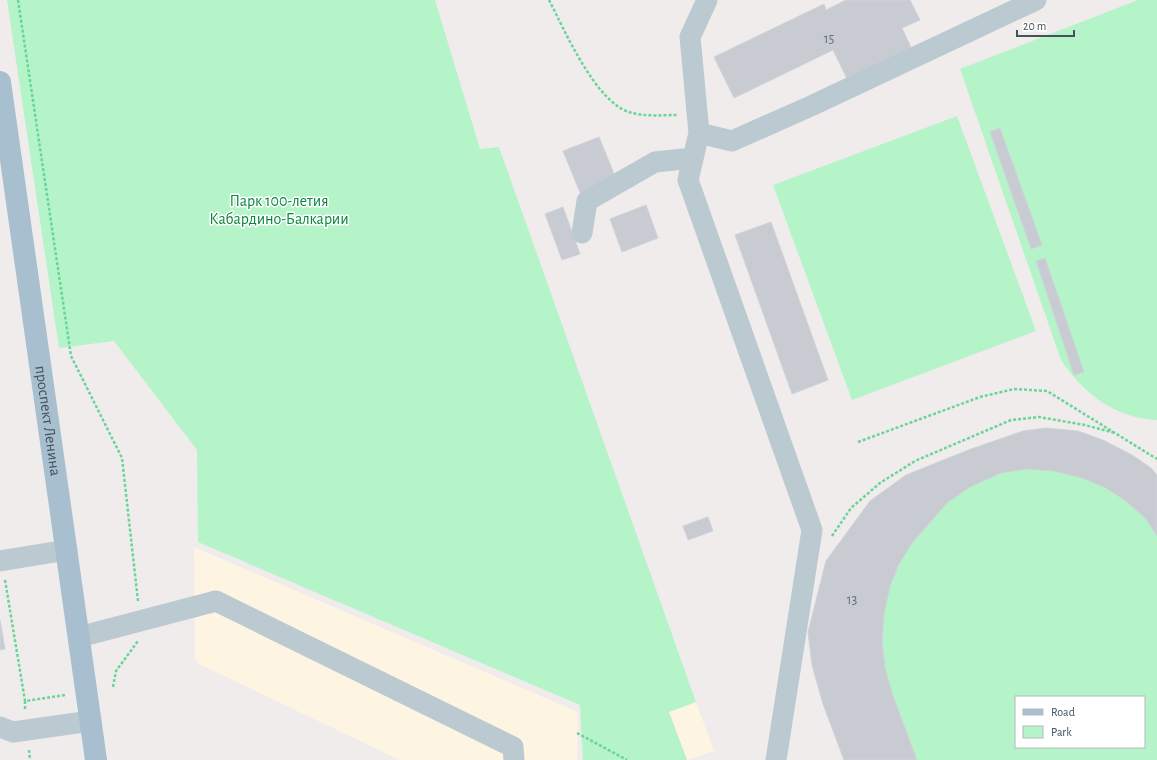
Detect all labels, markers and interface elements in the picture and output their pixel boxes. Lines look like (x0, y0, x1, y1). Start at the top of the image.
scale bar (1017, 12, 1074, 38)
text: 20 m (1023, 20, 1046, 32)
house number: 15 (824, 32, 834, 46)
park label: Парк 100-летия Кабардино-Балкарии (209, 193, 349, 227)
street label: проспект Ленина (32, 364, 64, 477)
house number: 13 (847, 593, 858, 607)
legend (1015, 696, 1145, 748)
text: Road (1051, 706, 1075, 718)
text: Park (1051, 726, 1072, 738)

